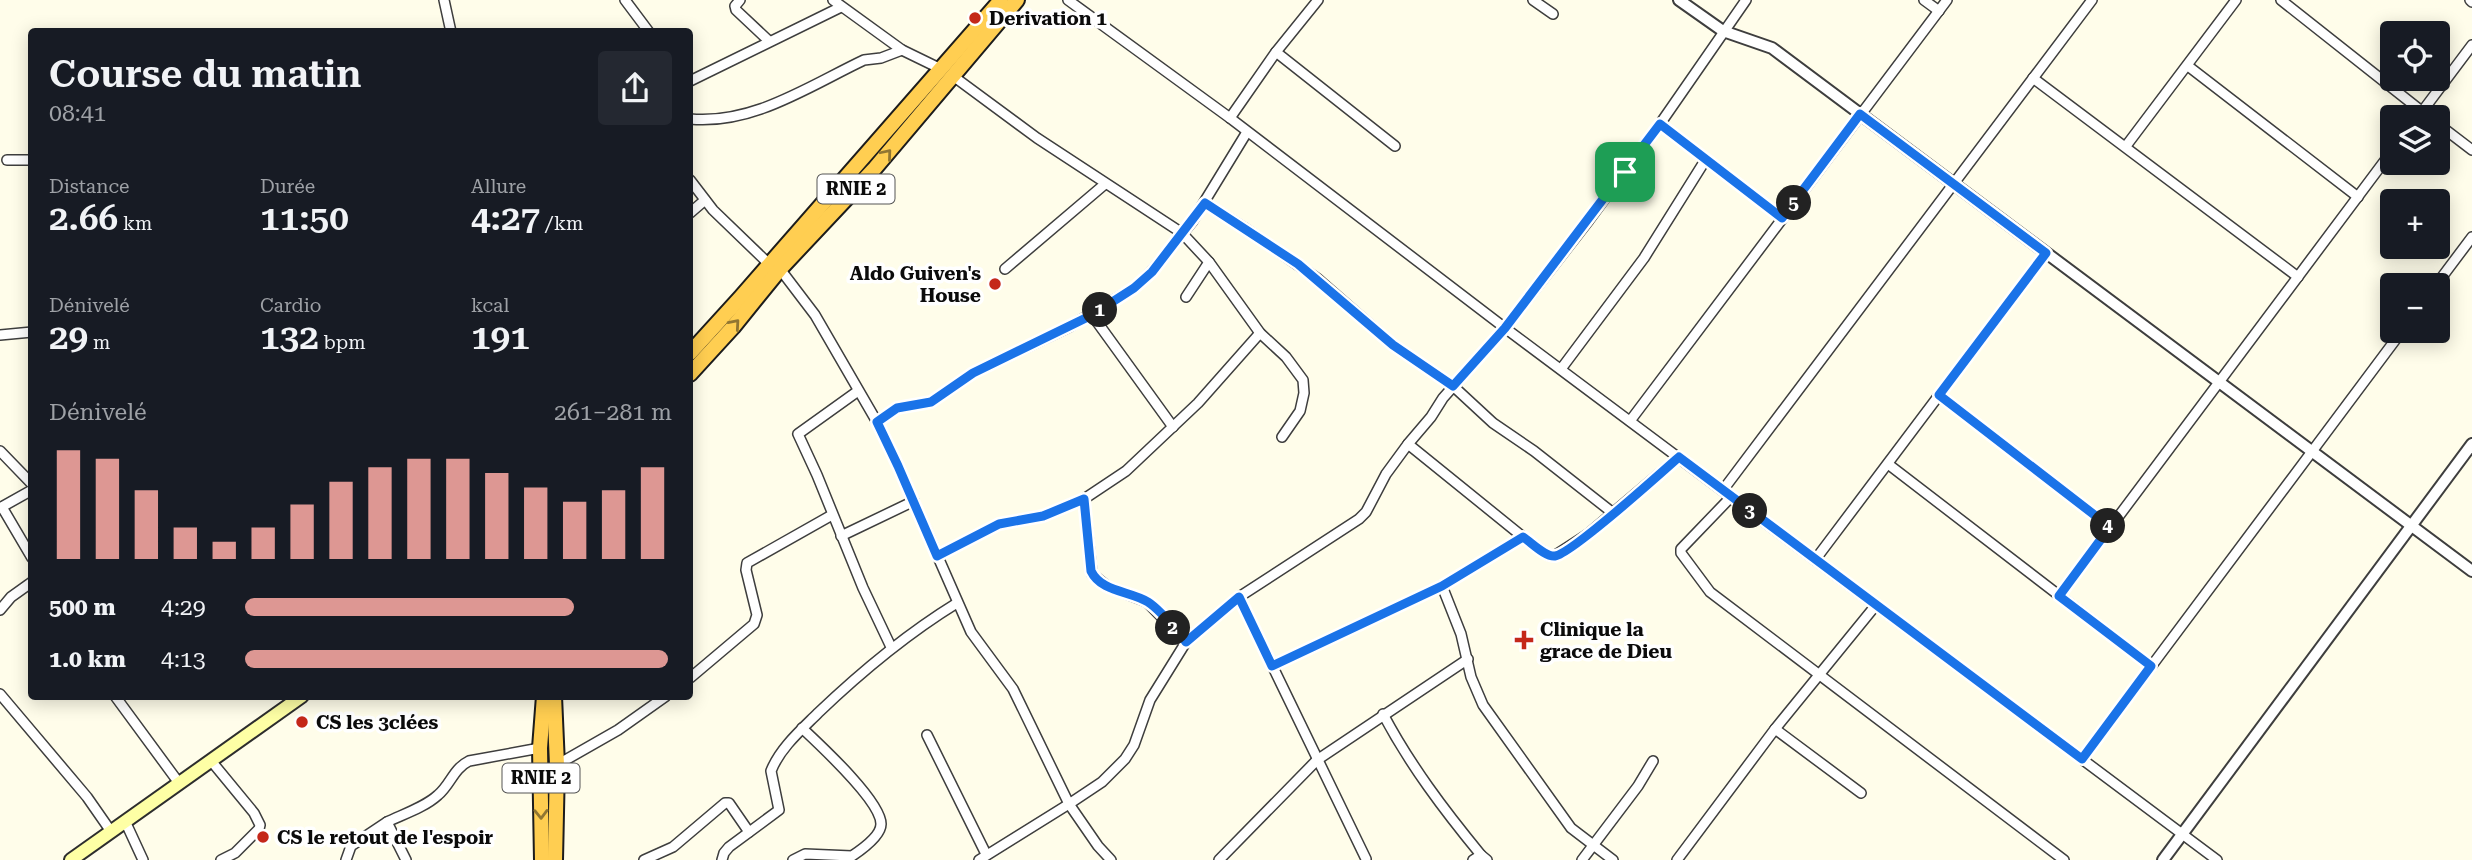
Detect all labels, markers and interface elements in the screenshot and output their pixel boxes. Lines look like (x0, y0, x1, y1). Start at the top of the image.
place label: Derivation 1 (989, 7, 1107, 30)
marker: Derivation 1 (967, 10, 983, 26)
map controls (2380, 21, 2450, 343)
button: locate (2380, 21, 2450, 91)
button: share (598, 51, 672, 125)
text: Course du matin (49, 52, 361, 96)
text: 08:41 (49, 100, 106, 127)
button: layers (2380, 105, 2450, 175)
pin (1595, 142, 1655, 202)
one-way arrow (878, 149, 891, 162)
icon: arrive (1606, 153, 1644, 191)
road number: RNIE 2 (818, 174, 894, 204)
text: Distance (49, 175, 129, 198)
text: Durée (260, 175, 315, 198)
text: Allure (471, 175, 526, 198)
pin: 5 (1776, 186, 1812, 220)
button: + (2380, 189, 2450, 259)
text: 5 (1788, 191, 1799, 214)
text: 2.66 (49, 198, 118, 239)
text: 11:50 (260, 198, 349, 239)
text: 4:27 (471, 198, 540, 239)
text: km (118, 212, 152, 235)
text: /km (540, 212, 583, 235)
place label: Aldo Guiven's House (850, 262, 981, 307)
button: − (2380, 273, 2450, 343)
marker: Aldo Guiven's House (987, 276, 1003, 292)
pin: 1 (1082, 292, 1118, 328)
text: Dénivelé (49, 294, 130, 317)
text: Cardio (260, 294, 321, 317)
text: kcal (471, 294, 509, 317)
text: 1 (1094, 298, 1105, 321)
text: 29 (49, 317, 88, 358)
text: 132 (260, 317, 319, 358)
text: 191 (471, 317, 530, 358)
one-way arrow (727, 319, 740, 332)
text: m (88, 331, 110, 354)
text: bpm (319, 331, 366, 354)
text: Dénivelé (49, 399, 147, 426)
text: 261–281 m (554, 399, 672, 426)
pin: 3 (1732, 494, 1768, 528)
text: 3 (1744, 499, 1755, 522)
pin: 4 (2090, 508, 2126, 544)
text: 4 (2102, 514, 2113, 537)
text: 500 m (49, 594, 116, 621)
text: 4:29 (161, 594, 206, 621)
pin: 2 (1156, 610, 1190, 646)
text: 2 (1167, 616, 1178, 639)
place label: Clinique la grace de Dieu (1539, 618, 1672, 663)
marker: Clinique la grace de Dieu (1514, 630, 1534, 650)
text: 1.0 km (49, 646, 126, 673)
text: 4:13 (161, 646, 206, 673)
place label: CS les 3clées (316, 711, 438, 734)
marker: CS les 3clées (294, 714, 310, 730)
road number: RNIE 2 (503, 764, 580, 792)
one-way arrow (533, 809, 549, 819)
place label: CS le retout de l'espoir (277, 826, 494, 849)
marker: CS le retout de l'espoir (255, 829, 271, 845)

